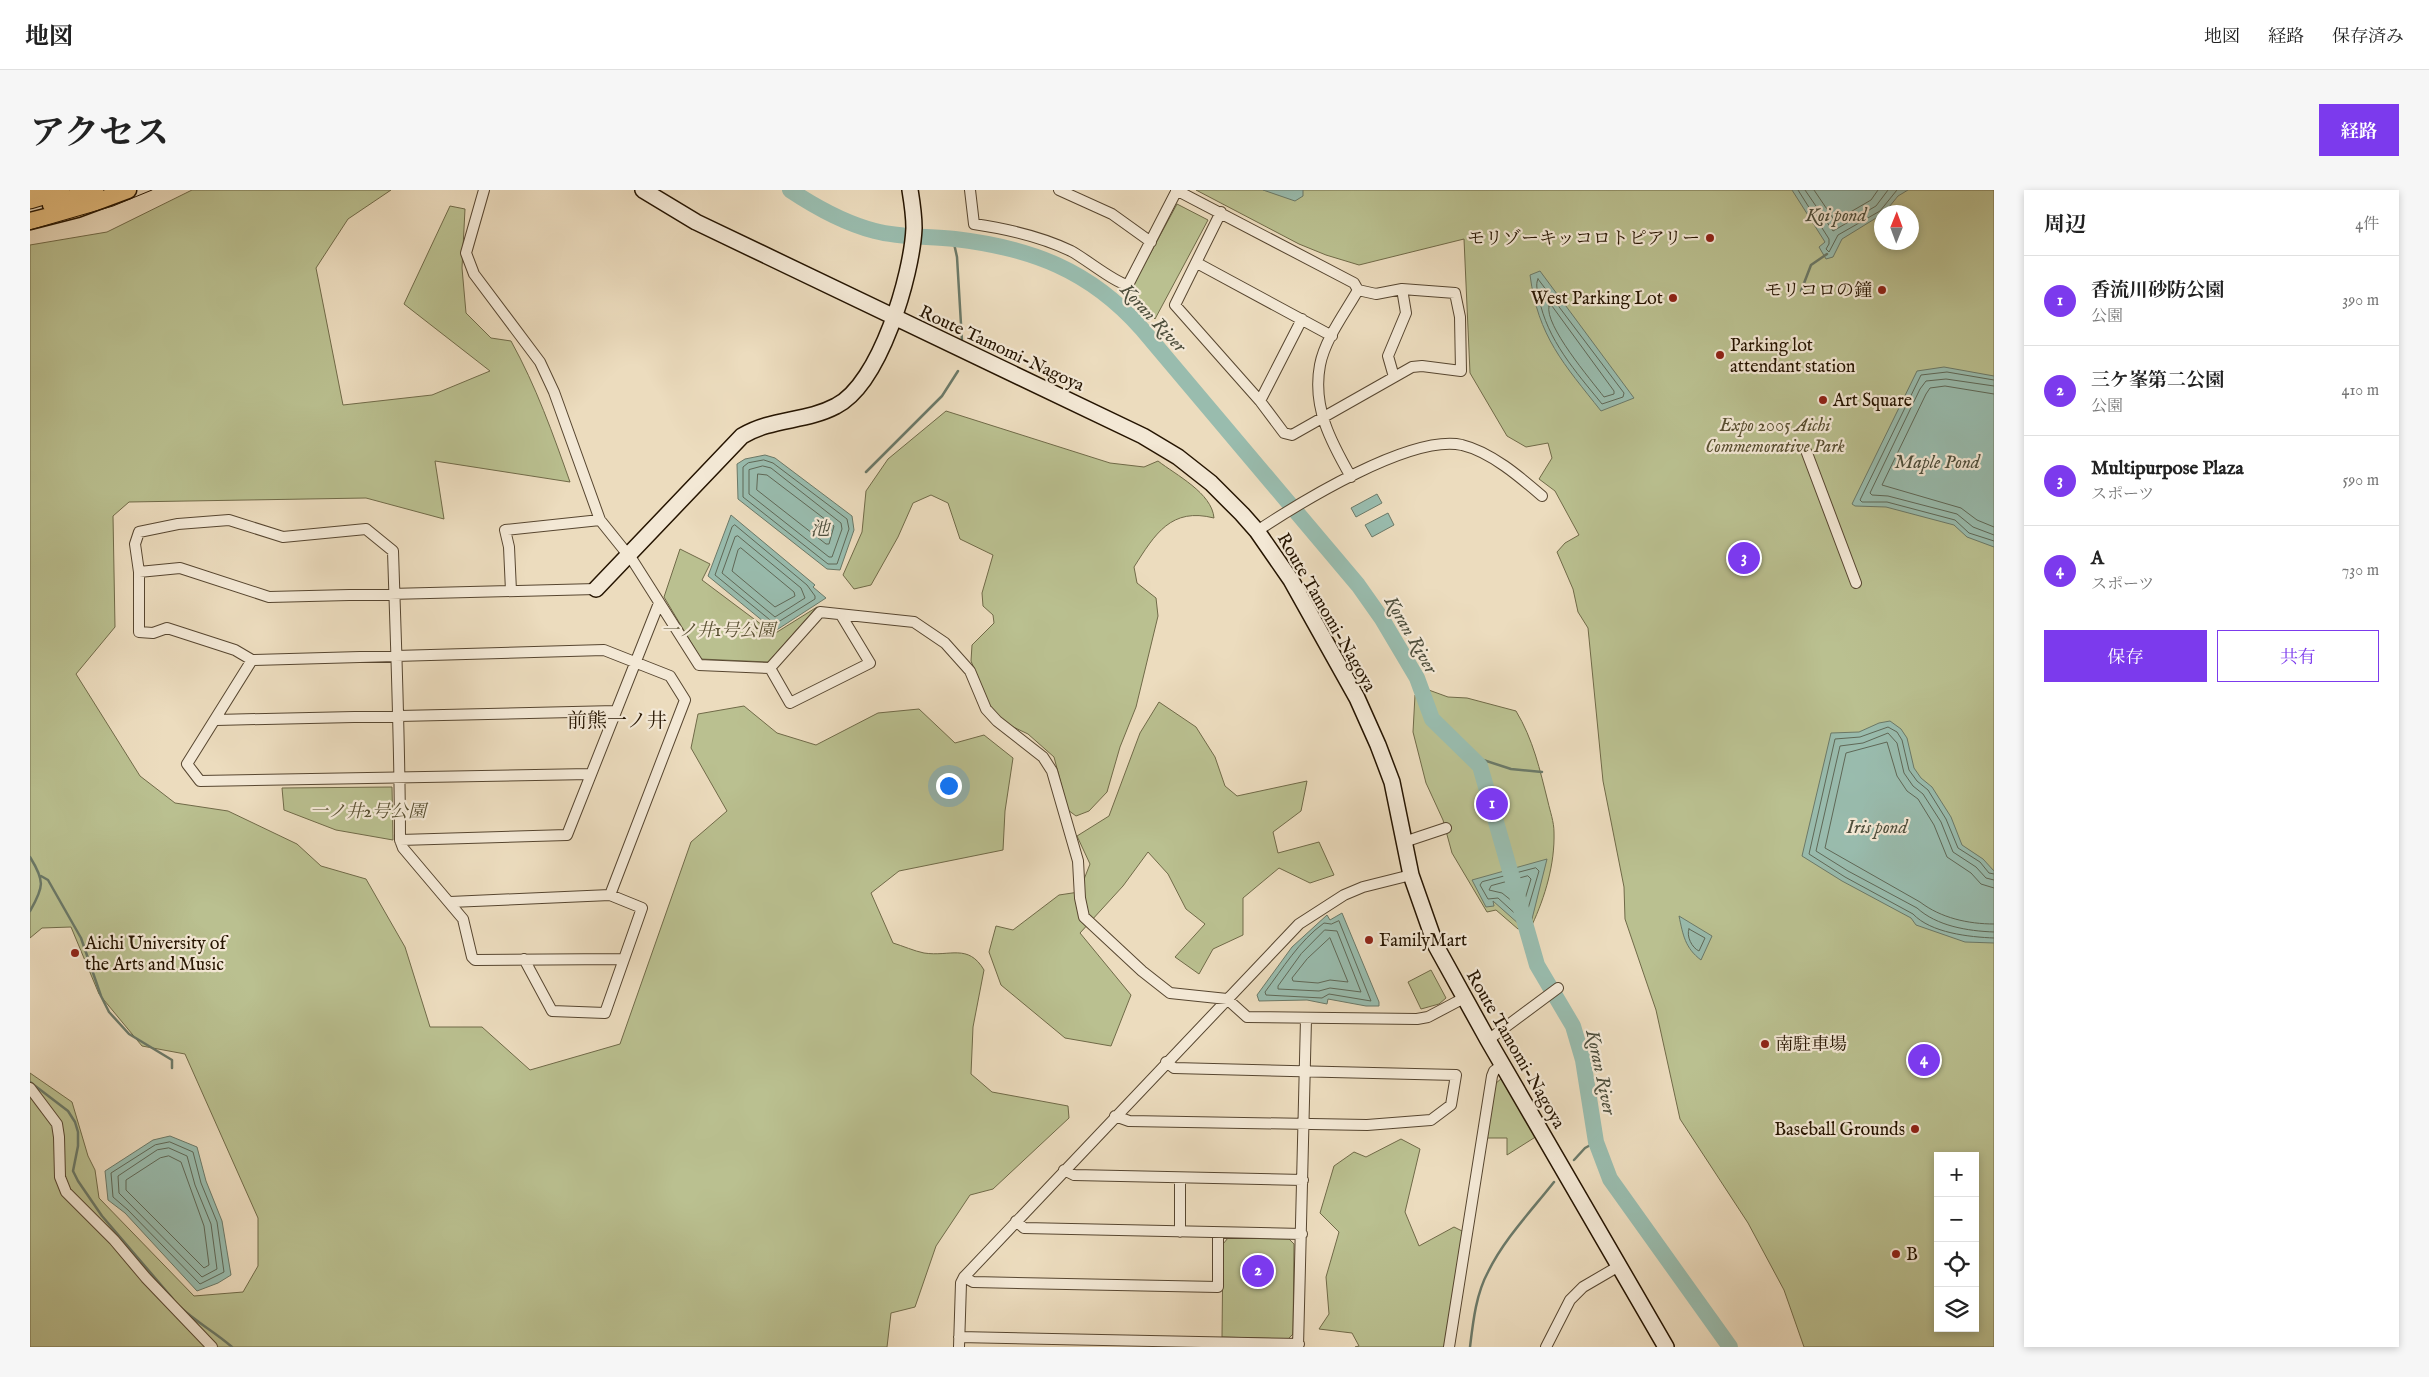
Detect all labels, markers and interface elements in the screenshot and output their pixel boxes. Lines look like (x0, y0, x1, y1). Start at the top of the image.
text: 地図 (25, 22, 73, 53)
text: 地図 (2204, 26, 2240, 49)
text: 経路 (2268, 26, 2304, 49)
text: 保存済み (2332, 26, 2404, 49)
button: 経路 (2319, 104, 2399, 156)
text: アクセス (30, 112, 169, 157)
water label: Koi pond (1805, 204, 1867, 228)
north arrow (1874, 205, 1919, 250)
text: 周辺 (2044, 212, 2086, 239)
text: 4件 (2355, 215, 2379, 235)
place label: モリゾーキッコロトピアリー (1467, 228, 1700, 251)
marker: モリゾーキッコロトピアリー (1704, 232, 1716, 244)
water label: Koran River (1114, 278, 1192, 359)
text: 香流川砂防公園 (2091, 279, 2224, 303)
place label: モリコロの鐘 (1764, 280, 1872, 303)
marker: モリコロの鐘 (1876, 284, 1888, 296)
place label: West Parking Lot (1531, 288, 1663, 311)
text: 1 (2057, 291, 2063, 311)
text: 390 m (2342, 291, 2379, 311)
marker: West Parking Lot (1667, 292, 1679, 304)
street label: Route Tamomi-Nagoya (915, 301, 1088, 398)
text: 公園 (2091, 307, 2123, 327)
place label: Parking lot attendant station (1730, 335, 1856, 379)
marker: Parking lot attendant station (1714, 349, 1726, 361)
text: 三ケ峯第二公園 (2091, 369, 2224, 393)
text: 2 (2056, 381, 2064, 401)
text: 410 m (2342, 381, 2379, 401)
place label: Art Square (1832, 390, 1912, 413)
marker: Art Square (1817, 394, 1829, 406)
text: 公園 (2091, 397, 2123, 417)
park label: Expo 2005 Aichi Commemorative Park (1705, 415, 1845, 459)
water label: Maple Pond (1894, 451, 1981, 475)
text: Multipurpose Plaza (2091, 457, 2244, 481)
text: 3 (2057, 471, 2063, 491)
text: 590 m (2343, 471, 2379, 491)
text: スポーツ (2091, 485, 2154, 505)
water label: 池 (810, 518, 831, 542)
street label: Route Tamomi-Nagoya (1271, 529, 1381, 696)
pin: 3 (1728, 539, 1760, 577)
text: A (2091, 547, 2104, 571)
text: 4 (2056, 561, 2064, 581)
text: 730 m (2342, 561, 2379, 581)
text: スポーツ (2091, 575, 2154, 595)
water label: Koran River (1378, 591, 1443, 680)
park label: 一ノ井1号公園 (661, 620, 778, 643)
button: 保存 (2044, 630, 2207, 682)
button: 共有 (2217, 630, 2379, 682)
district label: 前熊一ノ井 (567, 709, 667, 734)
your location (936, 773, 962, 799)
pin: 1 (1476, 785, 1508, 823)
park label: 一ノ井2号公園 (310, 801, 429, 824)
water label: Iris pond (1846, 816, 1909, 840)
place label: FamilyMart (1379, 930, 1467, 953)
place label: Aichi University of the Arts and Music (84, 933, 230, 977)
marker: FamilyMart (1363, 934, 1375, 946)
marker: Aichi University of the Arts and Music (69, 947, 81, 959)
street label: Route Tamomi-Nagoya (1460, 966, 1570, 1133)
water label: Koran River (1579, 1027, 1621, 1119)
place label: 南駐車場 (1775, 1034, 1847, 1057)
marker: 南駐車場 (1759, 1038, 1771, 1050)
pin: 4 (1908, 1041, 1940, 1079)
place label: Baseball Grounds (1774, 1119, 1905, 1142)
marker: Baseball Grounds (1909, 1123, 1921, 1135)
map controls (1934, 1152, 1979, 1332)
button: + (1934, 1152, 1979, 1197)
button: − (1934, 1197, 1979, 1242)
button: locate (1934, 1242, 1979, 1287)
place label: B (1906, 1244, 1918, 1267)
marker: B (1890, 1248, 1902, 1260)
pin: 2 (1242, 1252, 1274, 1290)
button: layers (1934, 1287, 1979, 1332)

